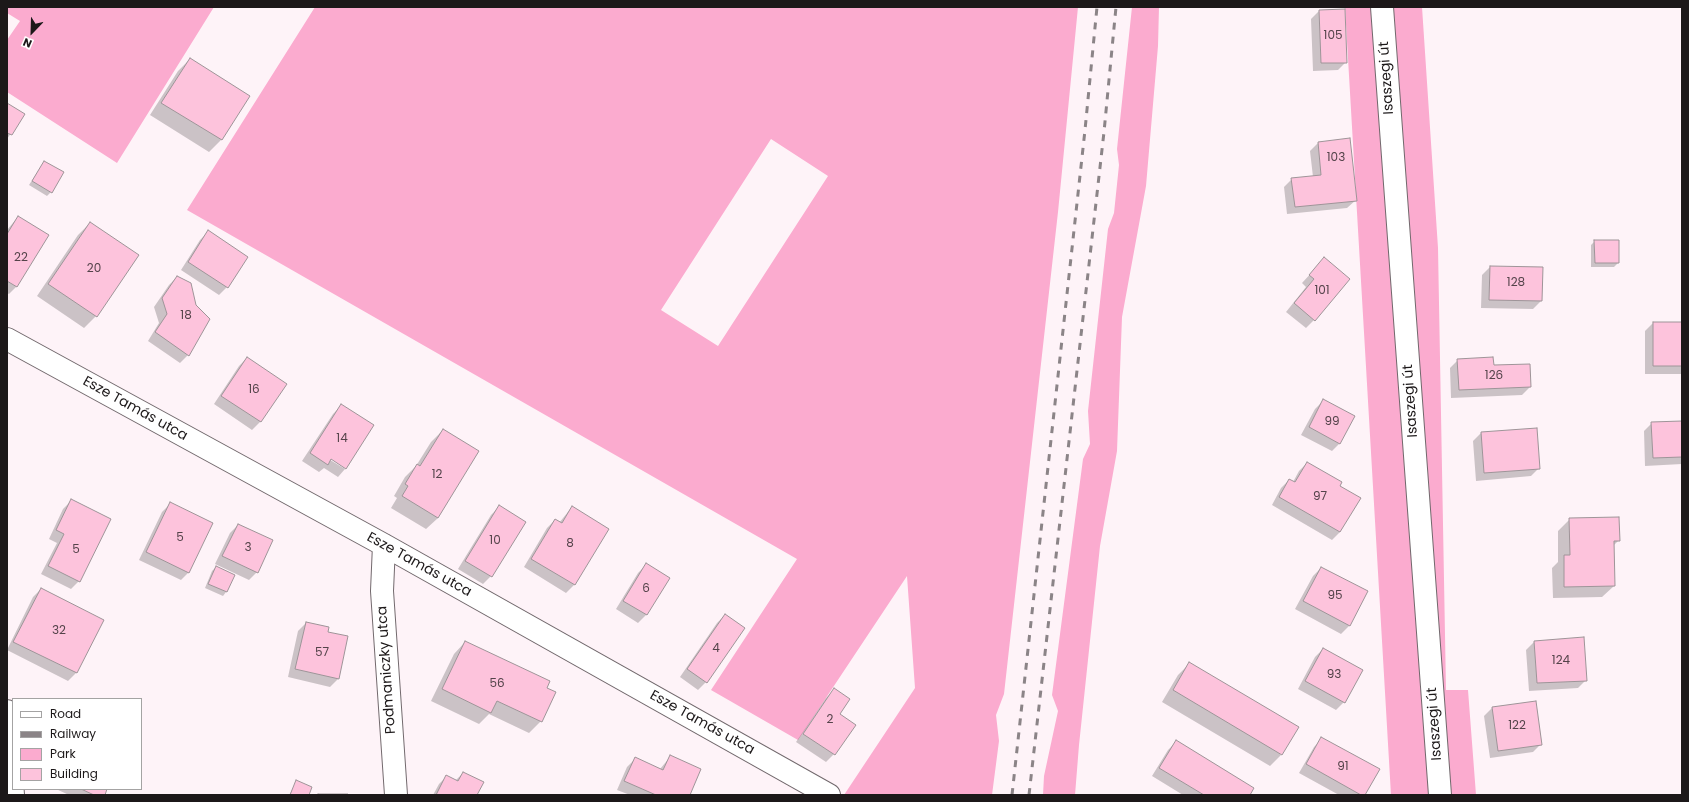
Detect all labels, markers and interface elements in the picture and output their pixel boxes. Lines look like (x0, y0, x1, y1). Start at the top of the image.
north arrow (12, 12, 52, 52)
house number: 105 (1324, 29, 1342, 43)
text: N (20, 34, 34, 52)
street label: Isaszegi út (1376, 41, 1398, 115)
house number: 103 (1327, 151, 1345, 165)
house number: 22 (14, 251, 28, 265)
house number: 20 (87, 262, 101, 276)
house number: 128 (1507, 276, 1525, 290)
house number: 101 (1314, 284, 1330, 298)
house number: 18 (180, 309, 192, 323)
street label: Isaszegi út (1400, 364, 1422, 438)
house number: 126 (1485, 369, 1503, 383)
street label: Esze Tamás utca (80, 373, 190, 445)
house number: 16 (248, 383, 260, 397)
house number: 99 (1324, 415, 1340, 429)
house number: 14 (336, 432, 348, 446)
house number: 12 (432, 468, 442, 482)
house number: 97 (1313, 490, 1327, 504)
street label: Esze Tamás utca (364, 529, 474, 601)
house number: 5 (176, 531, 184, 545)
house number: 10 (489, 534, 501, 548)
house number: 8 (566, 537, 574, 551)
house number: 3 (244, 541, 252, 555)
house number: 5 (72, 543, 80, 557)
house number: 6 (642, 582, 650, 596)
house number: 95 (1327, 589, 1343, 603)
street label: Podmaniczky utca (374, 605, 400, 735)
house number: 32 (52, 624, 66, 638)
house number: 4 (712, 642, 720, 656)
house number: 57 (315, 646, 329, 660)
house number: 124 (1552, 654, 1570, 668)
house number: 93 (1327, 668, 1341, 682)
house number: 56 (489, 677, 505, 691)
street label: Esze Tamás utca (647, 687, 757, 759)
street label: Isaszegi út (1424, 687, 1446, 761)
legend (12, 698, 142, 790)
text: Road (50, 705, 81, 722)
house number: 2 (827, 713, 833, 727)
house number: 122 (1508, 719, 1526, 733)
text: Railway (50, 725, 96, 742)
text: Park (50, 745, 76, 762)
house number: 91 (1337, 760, 1349, 774)
text: Building (50, 765, 98, 782)

